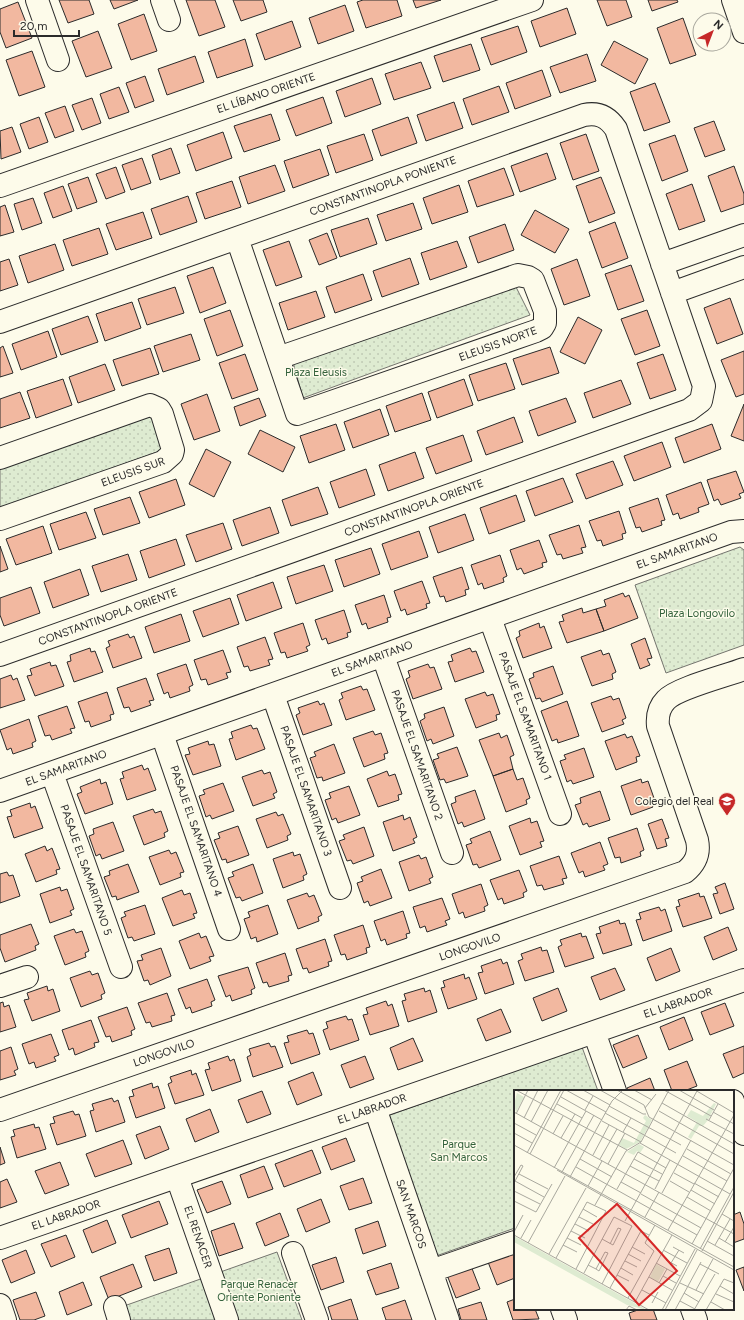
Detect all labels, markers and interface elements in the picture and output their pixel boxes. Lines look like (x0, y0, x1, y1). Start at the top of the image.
scale bar (14, 12, 79, 38)
north arrow (692, 12, 732, 52)
text: N (711, 17, 726, 33)
text: 20 m (20, 19, 48, 33)
street label: EL LÍBANO ORIENTE (215, 70, 317, 116)
street label: CONSTANTINOPLA PONIENTE (308, 153, 458, 219)
street label: ELEUSIS NORTE (457, 324, 539, 364)
park label: Plaza Eleusis (285, 366, 347, 379)
street label: ELEUSIS SUR (99, 454, 167, 490)
street label: CONSTANTINOPLA ORIENTE (343, 477, 485, 539)
street label: EL SAMARITANO (635, 530, 720, 572)
street label: CONSTANTINOPLA ORIENTE (37, 586, 179, 648)
park label: Plaza Longovilo (659, 607, 735, 620)
street label: EL SAMARITANO (330, 638, 415, 680)
street label: PASAJE EL SAMARITANO 1 (496, 650, 554, 782)
street label: PASAJE EL SAMARITANO 2 (388, 688, 446, 822)
street label: PASAJE EL SAMARITANO 3 (278, 724, 334, 858)
street label: EL SAMARITANO (24, 747, 109, 789)
street label: PASAJE EL SAMARITANO 4 (167, 764, 225, 899)
school or university icon: Colegio del Real (717, 791, 737, 816)
place label: Colegio del Real (635, 795, 714, 808)
street label: PASAJE EL SAMARITANO 5 (57, 803, 115, 937)
street label: LONGOVILO (438, 930, 503, 964)
street label: EL LABRADOR (642, 985, 714, 1021)
street label: LONGOVILO (132, 1036, 197, 1070)
inset map (514, 1090, 734, 1310)
street label: EL LABRADOR (336, 1091, 408, 1127)
park label: Parque San Marcos (430, 1138, 488, 1164)
street label: SAN MARCOS (393, 1178, 429, 1251)
street label: EL LABRADOR (30, 1197, 102, 1233)
street label: EL RENACER (181, 1204, 215, 1270)
park label: Parque Renacer Oriente Poniente (217, 1278, 301, 1304)

